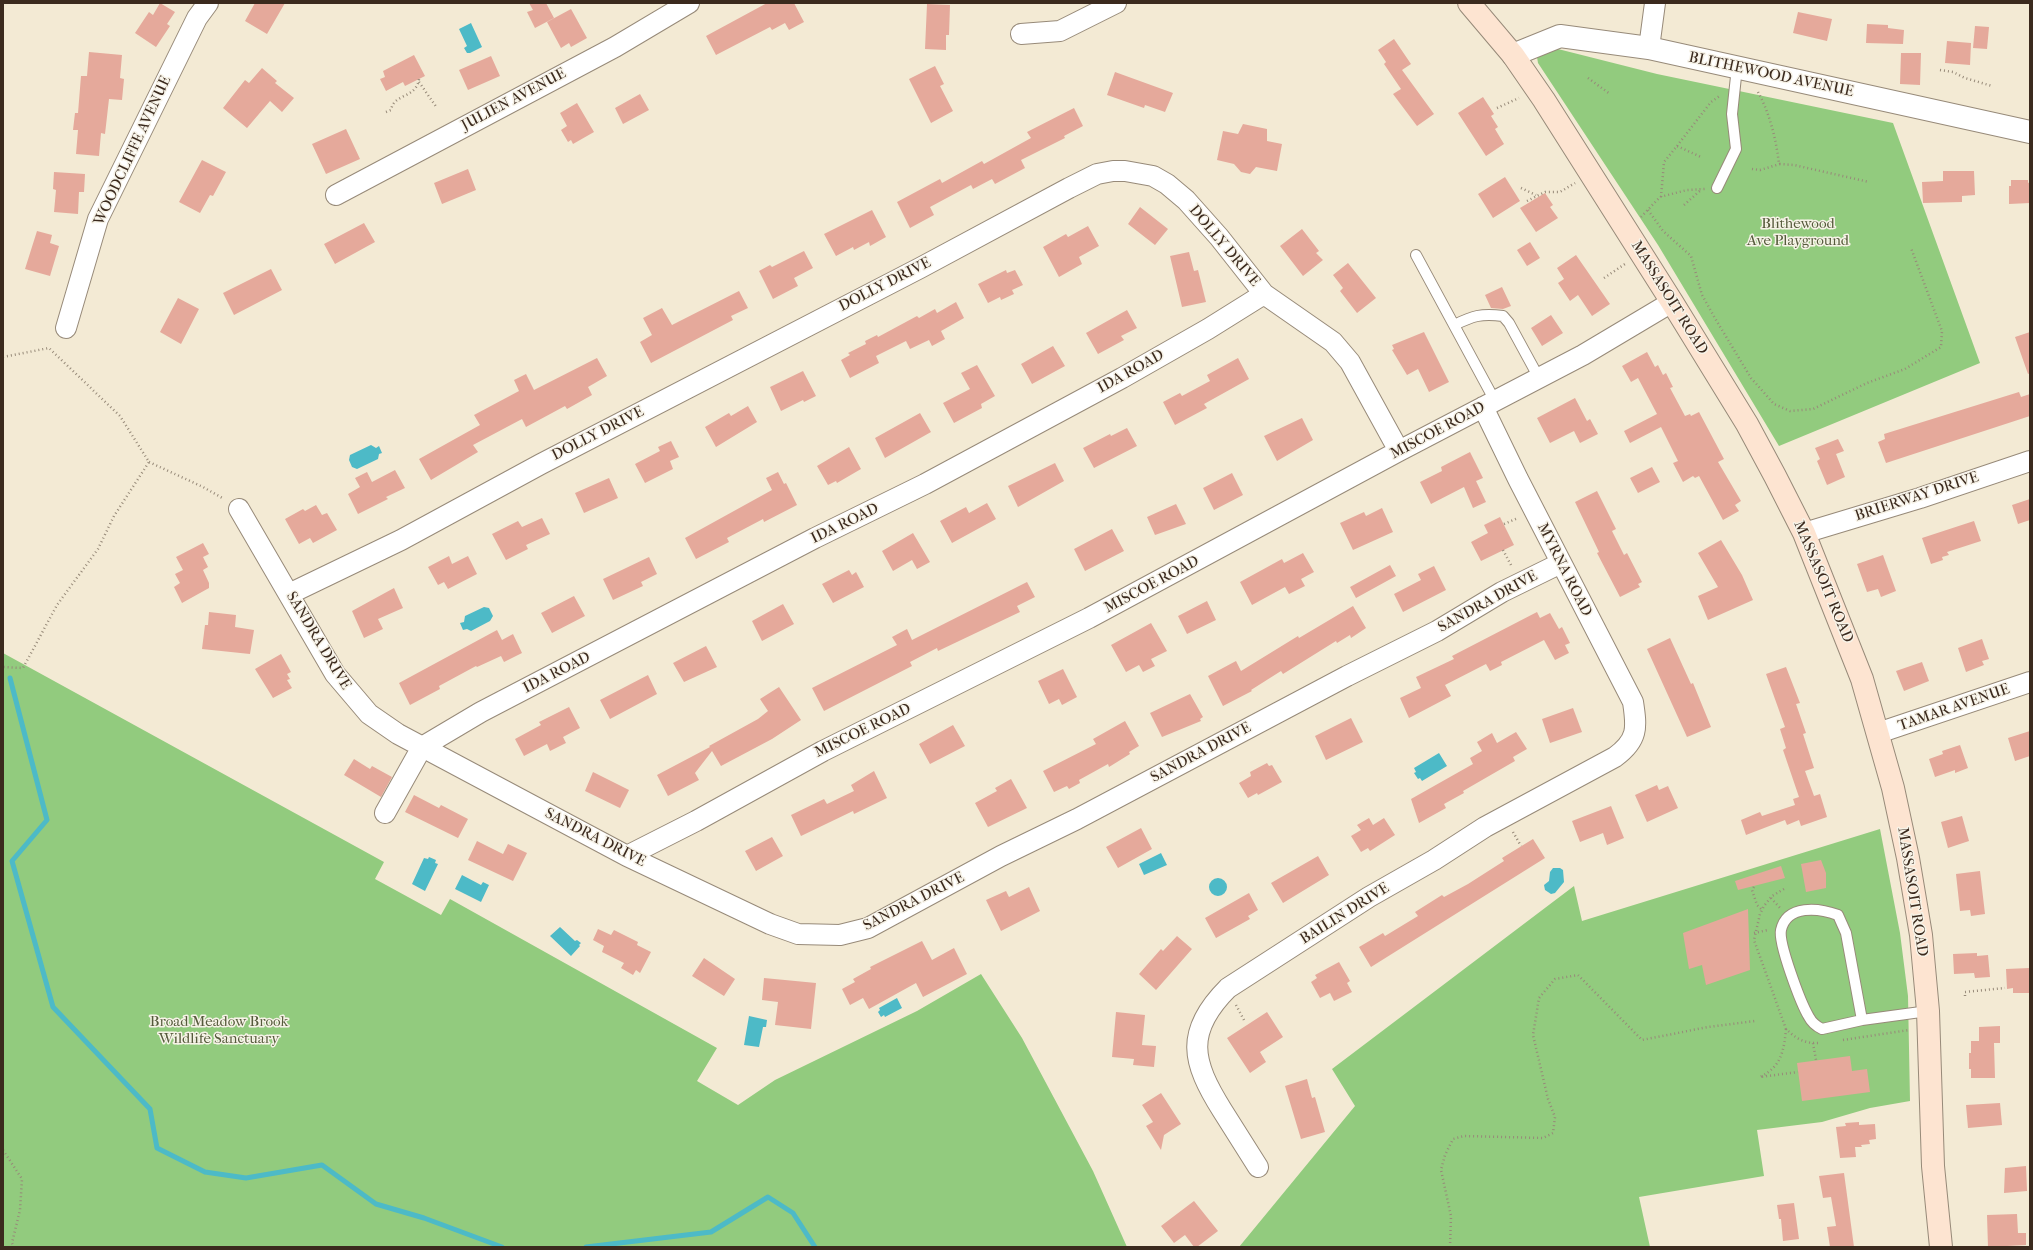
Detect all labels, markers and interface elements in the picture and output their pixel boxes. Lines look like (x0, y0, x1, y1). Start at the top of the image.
street label: BLITHEWOOD AVENUE (1687, 49, 1855, 101)
street label: JULIEN AVENUE (459, 65, 569, 135)
street label: WOODCLIFFE AVENUE (90, 73, 176, 229)
street label: DOLLY DRIVE (1185, 202, 1263, 290)
park label: Blithewood Ave Playground (1747, 215, 1849, 250)
street label: MASSASOIT ROAD (1627, 238, 1711, 358)
street label: DOLLY DRIVE (836, 254, 934, 316)
street label: IDA ROAD (1095, 346, 1167, 398)
street label: MISCOE ROAD (1388, 398, 1488, 464)
street label: DOLLY DRIVE (549, 403, 647, 465)
street label: BRIERWAY DRIVE (1853, 469, 1981, 525)
street label: IDA ROAD (808, 500, 882, 548)
street label: MASSASOIT ROAD (1789, 518, 1857, 646)
street label: MYRNA ROAD (1533, 520, 1595, 620)
street label: MISCOE ROAD (1102, 552, 1202, 618)
street label: SANDRA DRIVE (1435, 567, 1541, 637)
street label: SANDRA DRIVE (282, 589, 354, 693)
street label: IDA ROAD (520, 648, 594, 698)
street label: TAMAR AVENUE (1896, 680, 2012, 736)
street label: MISCOE ROAD (812, 700, 914, 762)
street label: SANDRA DRIVE (1148, 719, 1254, 787)
street label: SANDRA DRIVE (541, 805, 649, 871)
street label: MASSASOIT ROAD (1893, 826, 1931, 958)
street label: SANDRA DRIVE (860, 869, 968, 935)
street label: BAILIN DRIVE (1297, 879, 1393, 949)
park label: Broad Meadow Brook Wildlife Sanctuary (150, 1013, 288, 1048)

